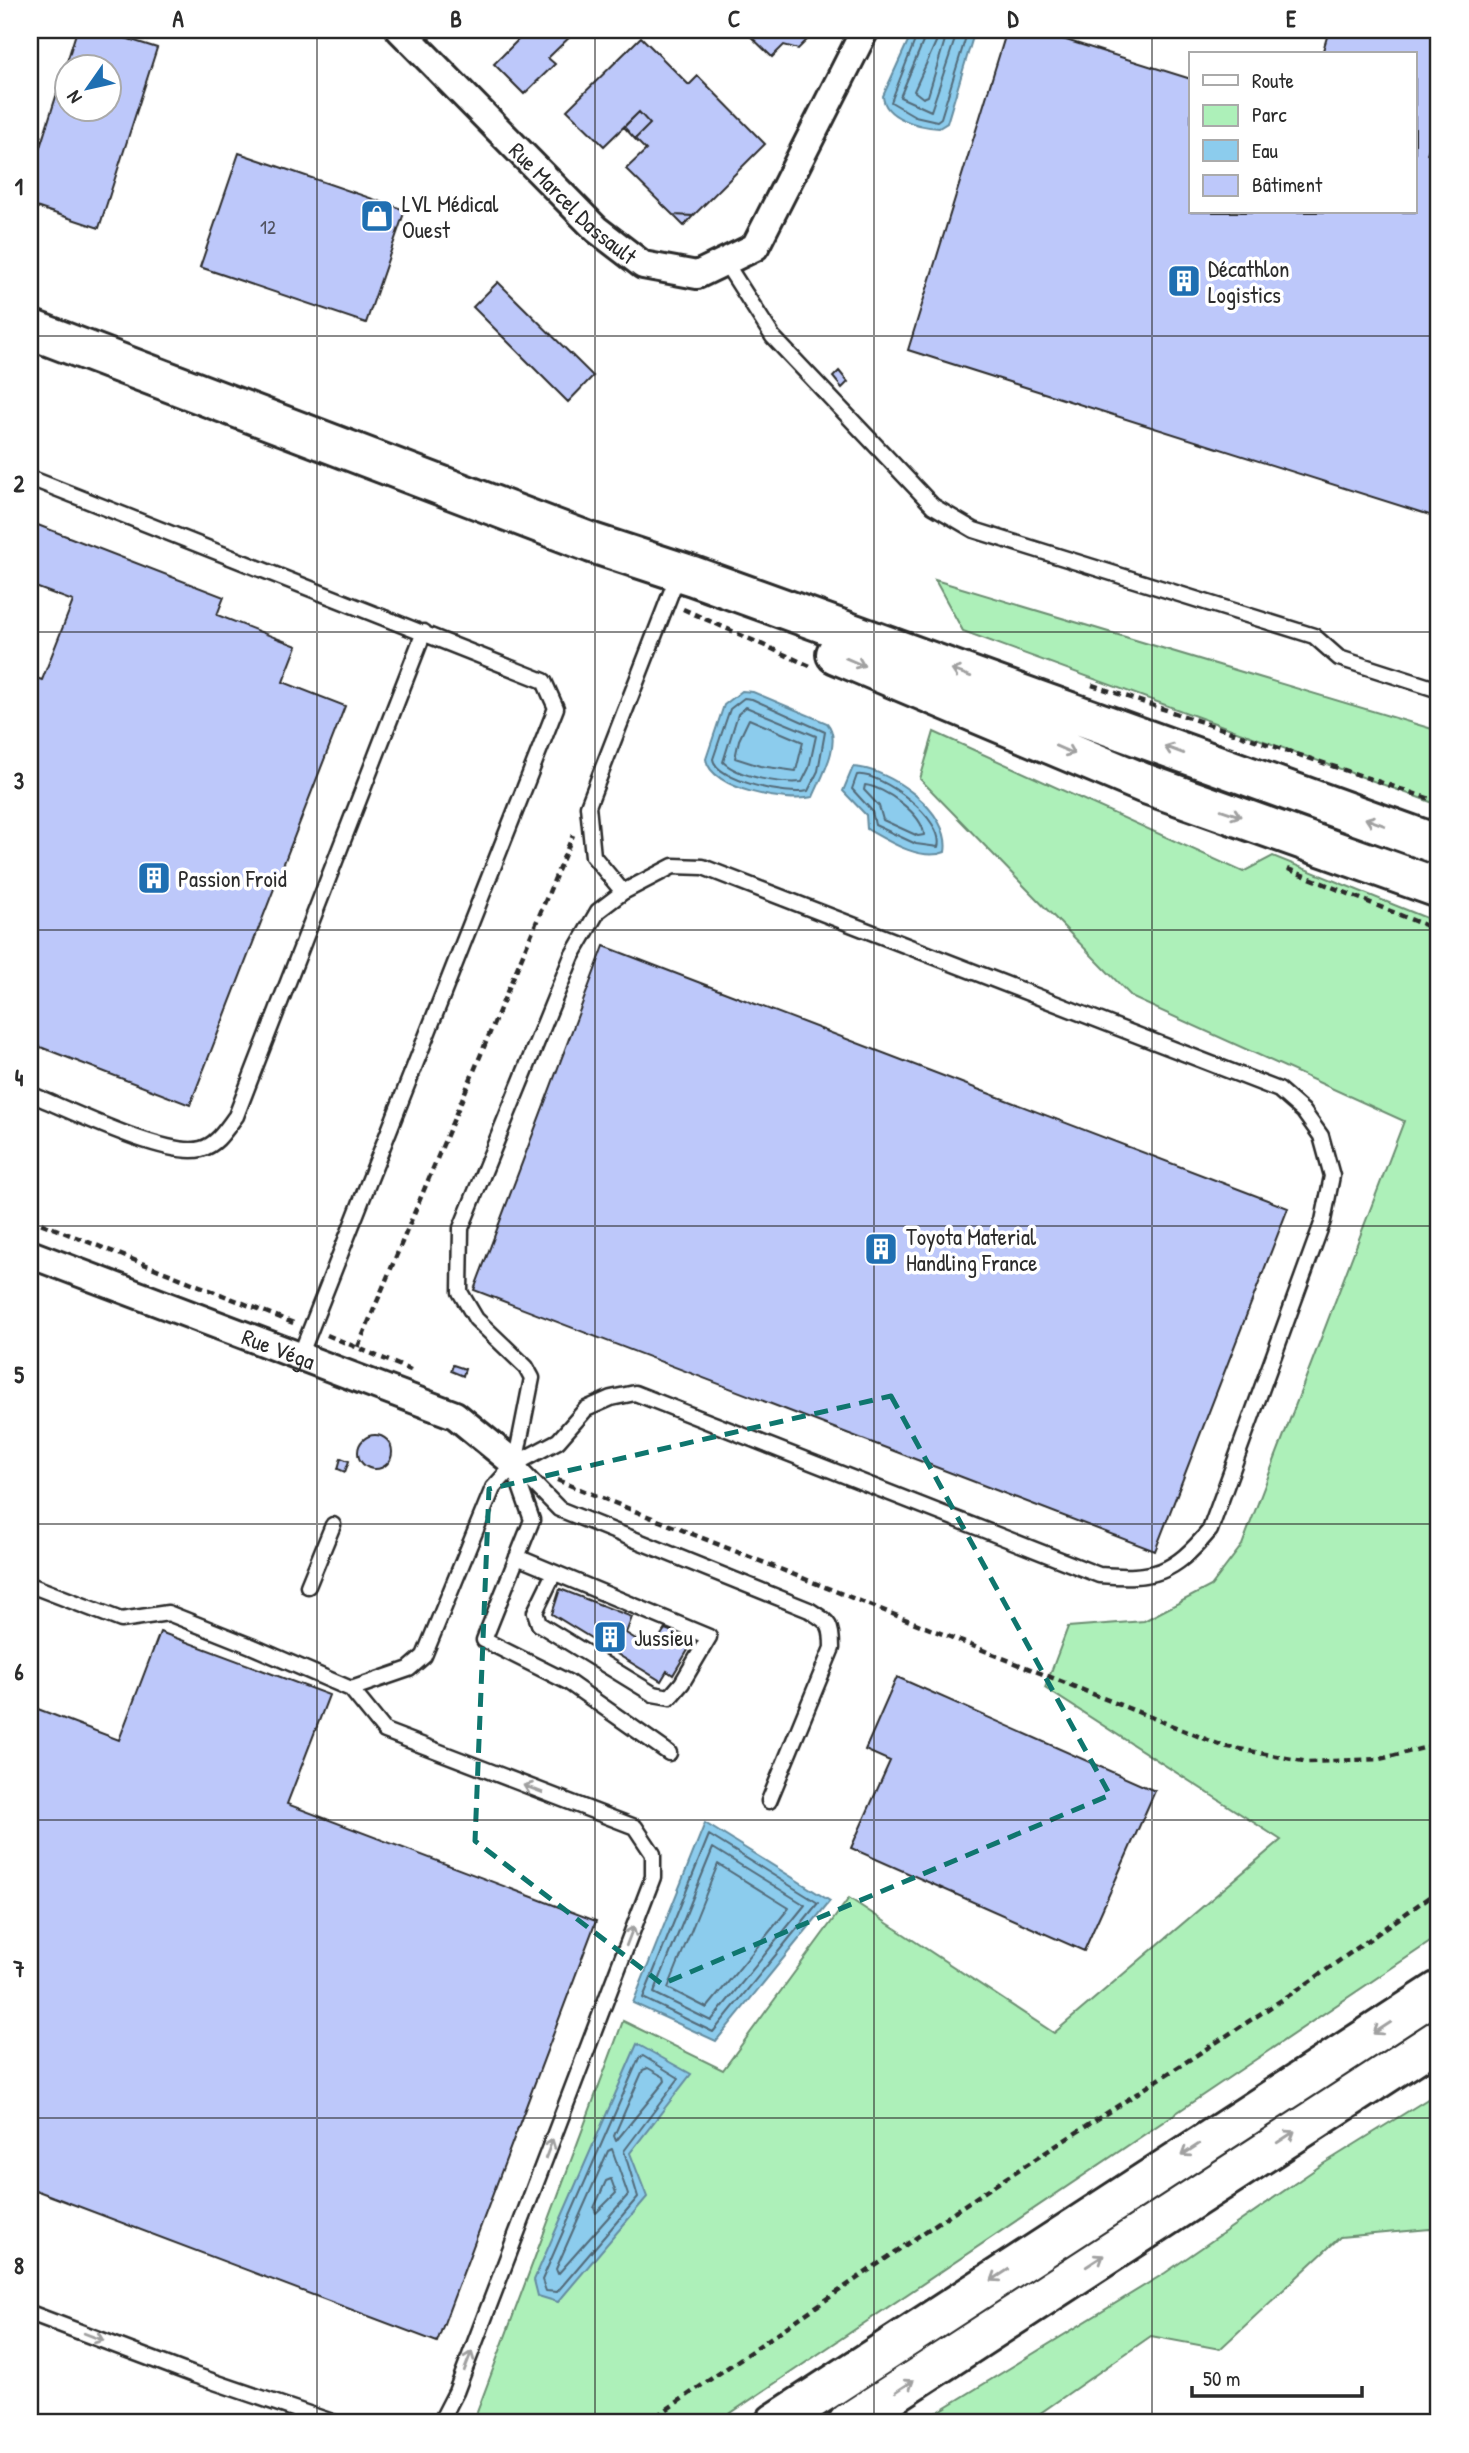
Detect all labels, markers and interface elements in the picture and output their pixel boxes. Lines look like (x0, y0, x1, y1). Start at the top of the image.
text: A (172, 3, 184, 34)
text: B (450, 3, 462, 34)
text: C (728, 3, 740, 34)
text: D (1008, 3, 1020, 34)
text: E (1286, 3, 1297, 34)
north arrow (52, 52, 122, 122)
legend (1189, 52, 1416, 214)
text: Route (1252, 66, 1294, 95)
text: N (60, 86, 88, 109)
text: Parc (1252, 100, 1287, 129)
street label: Rue Marcel Dassault (503, 135, 645, 271)
text: Eau (1252, 136, 1279, 165)
text: Bâtiment (1252, 170, 1323, 199)
text: 1 (15, 171, 23, 202)
place label: LVL Médical Ouest (402, 188, 499, 245)
shop icon: LVL Médical Ouest (358, 197, 396, 235)
house number: 12 (260, 214, 276, 240)
place label: Décathlon Logistics (1208, 253, 1289, 310)
building icon: Décathlon Logistics (1165, 262, 1203, 300)
text: 2 (14, 468, 25, 499)
one-way arrow (844, 656, 866, 669)
one-way arrow (950, 666, 972, 678)
one-way arrow (1164, 743, 1186, 755)
one-way arrow (1054, 744, 1075, 757)
text: 3 (14, 765, 24, 796)
one-way arrow (1219, 808, 1241, 820)
one-way arrow (1364, 815, 1386, 827)
building icon: Passion Froid (135, 859, 173, 897)
place label: Passion Froid (178, 863, 287, 894)
text: 4 (15, 1062, 24, 1093)
place label: Toyota Material Handling France (906, 1221, 1037, 1278)
building icon: Toyota Material Handling France (862, 1230, 900, 1268)
street label: Rue Véga (238, 1320, 320, 1376)
text: 5 (14, 1359, 24, 1390)
building icon: Jussieu (591, 1618, 629, 1656)
place label: Jussieu (634, 1622, 693, 1653)
text: 6 (14, 1656, 24, 1687)
one-way arrow (523, 1781, 545, 1794)
one-way arrow (625, 1926, 637, 1948)
text: 7 (12, 1953, 25, 1984)
one-way arrow (1372, 2021, 1392, 2035)
one-way arrow (1276, 2130, 1295, 2145)
one-way arrow (543, 2138, 556, 2160)
one-way arrow (1181, 2144, 1201, 2158)
text: 8 (14, 2250, 24, 2281)
one-way arrow (1085, 2253, 1104, 2268)
one-way arrow (990, 2268, 1010, 2282)
one-way arrow (82, 2332, 104, 2345)
one-way arrow (462, 2351, 475, 2373)
scale bar (1192, 2355, 1362, 2399)
text: 50 m (1203, 2364, 1240, 2393)
one-way arrow (894, 2378, 914, 2392)

